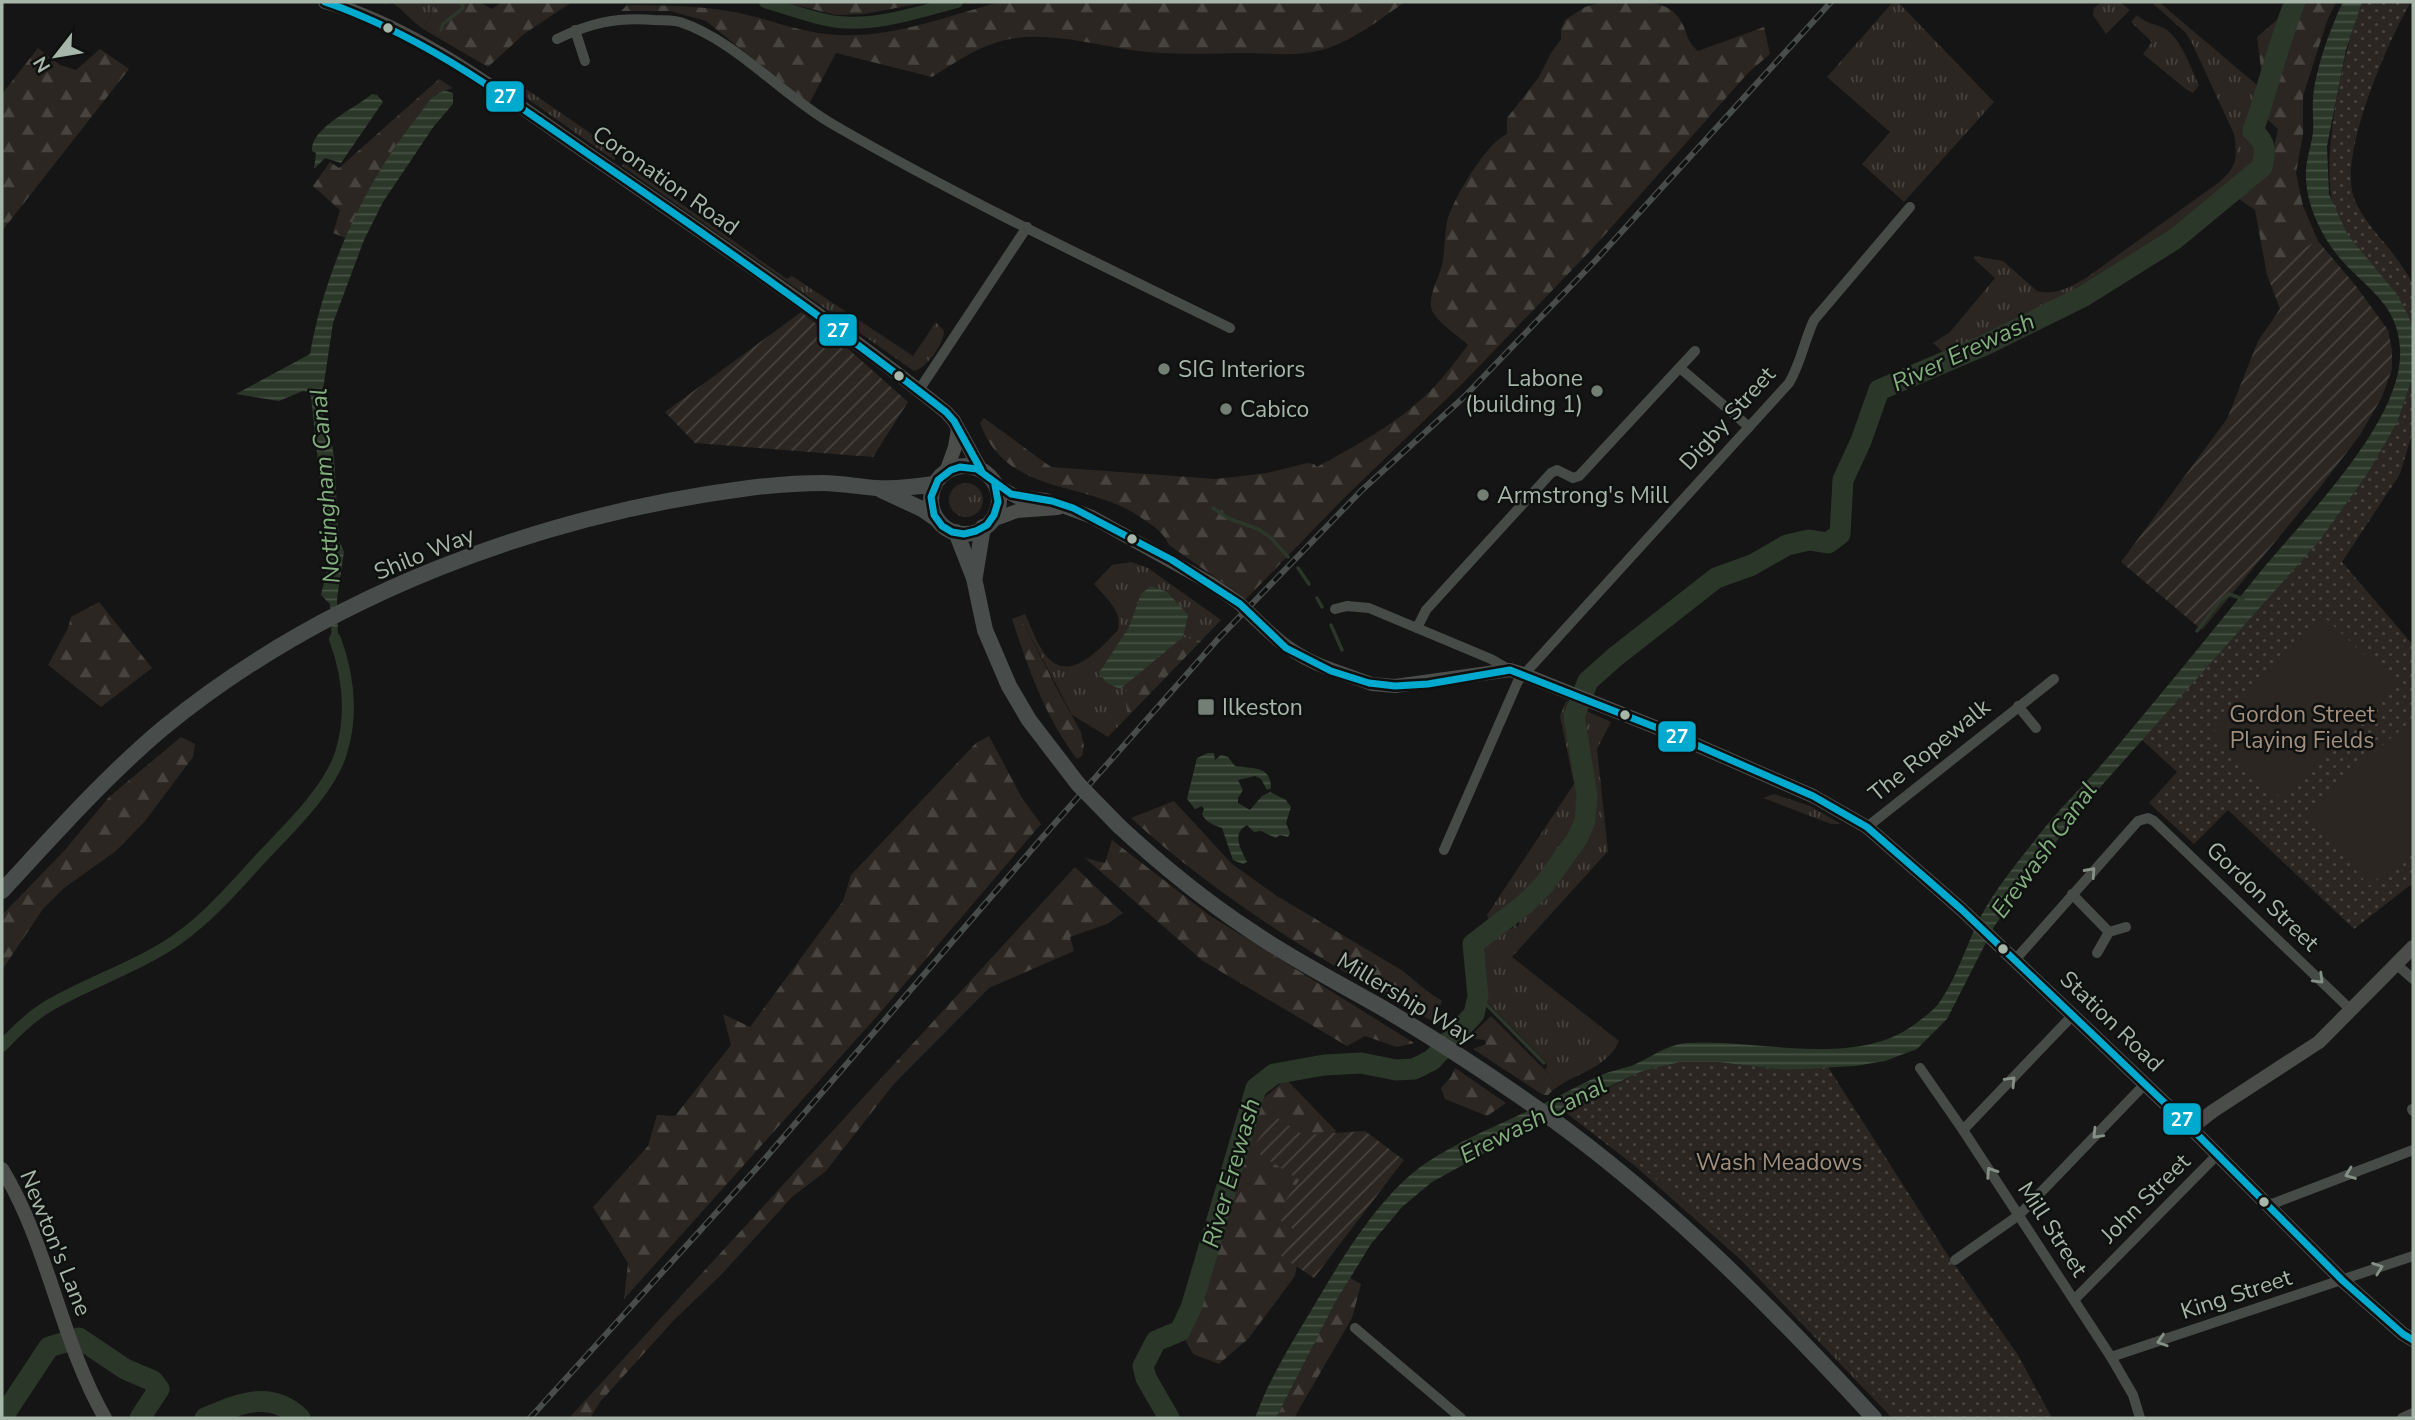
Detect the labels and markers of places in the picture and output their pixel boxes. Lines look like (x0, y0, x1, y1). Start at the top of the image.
unlabelled marker (381, 21, 395, 35)
place label: SIG Interiors (1178, 354, 1305, 385)
marker: SIG Interiors (1156, 361, 1172, 377)
place label: Labone (building 1) (1465, 363, 1583, 420)
unlabelled marker (892, 369, 906, 383)
marker: Labone (building 1) (1589, 383, 1605, 399)
place label: Cabico (1240, 394, 1309, 425)
marker: Cabico (1218, 401, 1234, 417)
place label: Armstrong's Mill (1497, 480, 1669, 511)
marker: Armstrong's Mill (1475, 487, 1491, 503)
unlabelled marker (1125, 532, 1139, 546)
place label: Ilkeston (1222, 692, 1303, 723)
marker: Ilkeston (1196, 697, 1216, 717)
unlabelled marker (1618, 708, 1632, 722)
unlabelled marker (1996, 942, 2010, 956)
unlabelled marker (2257, 1195, 2271, 1209)

